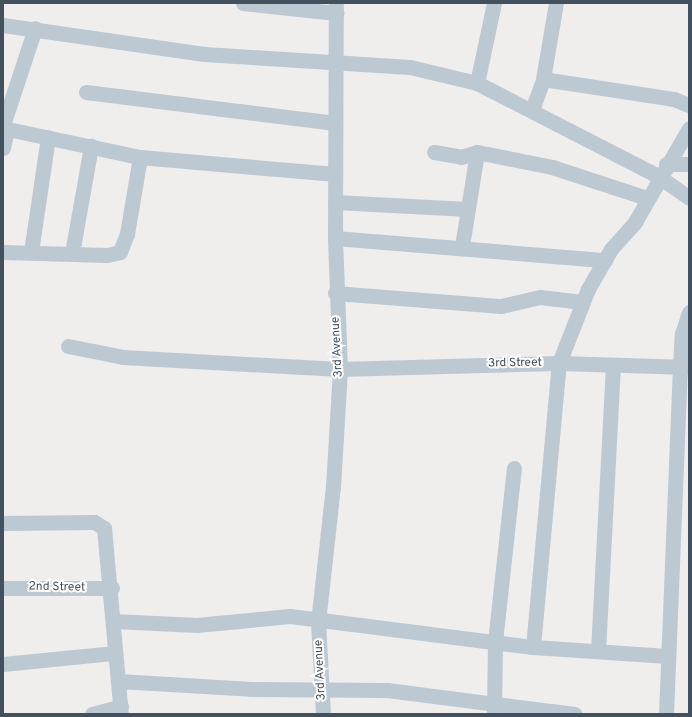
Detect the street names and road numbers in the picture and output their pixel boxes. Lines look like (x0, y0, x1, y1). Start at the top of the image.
street label: 3rd Avenue (329, 316, 347, 378)
street label: 3rd Street (488, 356, 542, 372)
street label: 2nd Street (28, 580, 86, 596)
street label: 3rd Avenue (312, 639, 330, 701)

